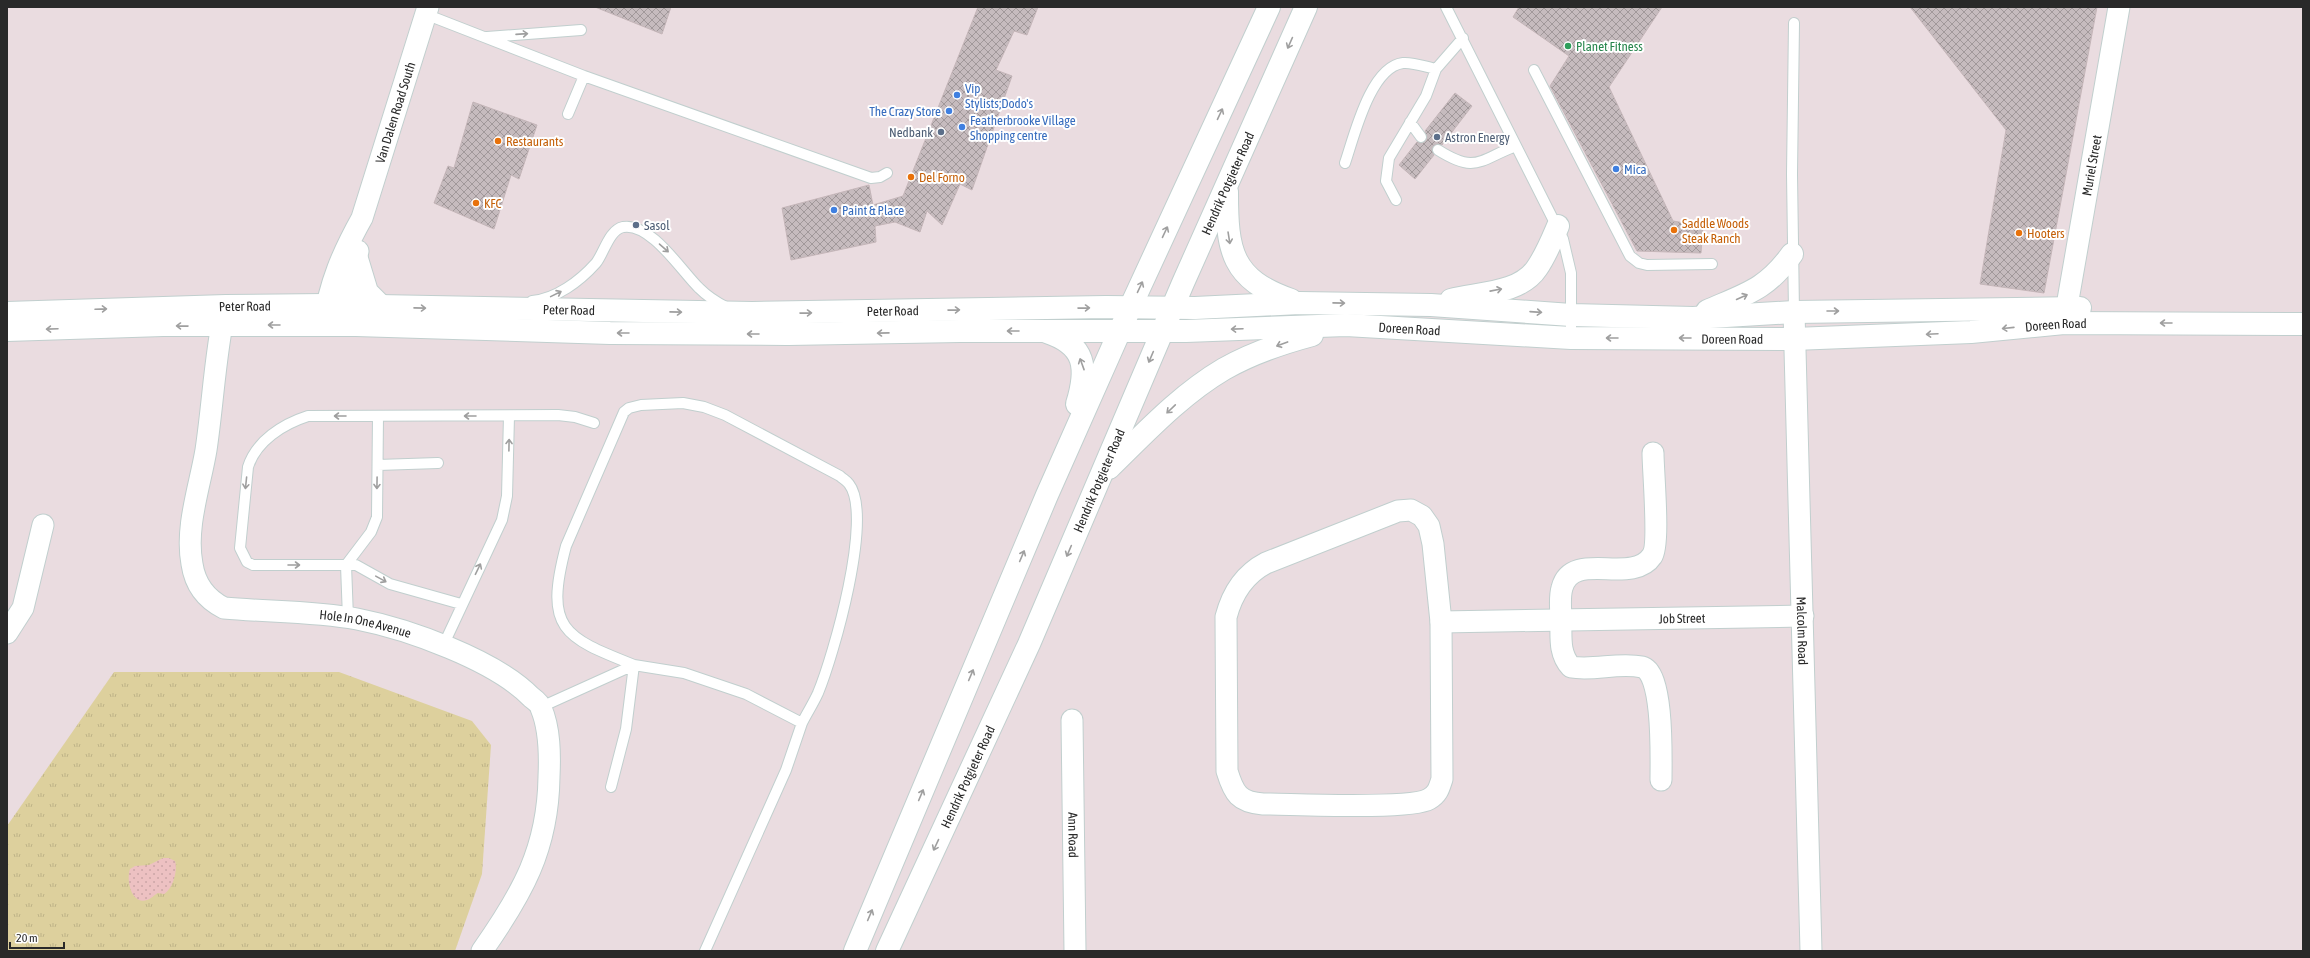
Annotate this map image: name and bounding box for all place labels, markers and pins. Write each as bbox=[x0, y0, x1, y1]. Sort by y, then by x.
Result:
place label: Planet Fitness bbox=[1576, 39, 1643, 54]
marker: Planet Fitness bbox=[1563, 41, 1573, 51]
place label: Vip Stylists;Dodo's bbox=[965, 81, 1034, 111]
marker: Vip Stylists;Dodo's bbox=[952, 90, 962, 100]
place label: The Crazy Store bbox=[869, 104, 941, 119]
marker: The Crazy Store bbox=[944, 106, 954, 116]
place label: Featherbrooke Village Shopping centre bbox=[970, 113, 1076, 143]
marker: Featherbrooke Village Shopping centre bbox=[957, 122, 967, 132]
place label: Nedbank bbox=[889, 125, 933, 140]
marker: Nedbank bbox=[936, 127, 946, 137]
place label: Astron Energy bbox=[1445, 130, 1511, 145]
marker: Astron Energy bbox=[1432, 132, 1442, 142]
place label: Restaurants bbox=[506, 134, 564, 149]
marker: Restaurants bbox=[493, 136, 503, 146]
place label: Mica bbox=[1624, 162, 1647, 177]
marker: Mica bbox=[1611, 164, 1621, 174]
place label: Del Forno bbox=[919, 170, 965, 185]
marker: Del Forno bbox=[906, 172, 916, 182]
place label: KFC bbox=[484, 196, 502, 211]
marker: KFC bbox=[471, 198, 481, 208]
place label: Paint & Place bbox=[842, 203, 904, 218]
marker: Paint & Place bbox=[829, 205, 839, 215]
place label: Saddle Woods Steak Ranch bbox=[1682, 216, 1749, 246]
place label: Sasol bbox=[644, 218, 670, 233]
marker: Sasol bbox=[631, 220, 641, 230]
marker: Saddle Woods Steak Ranch bbox=[1669, 225, 1679, 235]
place label: Hooters bbox=[2027, 226, 2065, 241]
marker: Hooters bbox=[2014, 228, 2024, 238]

